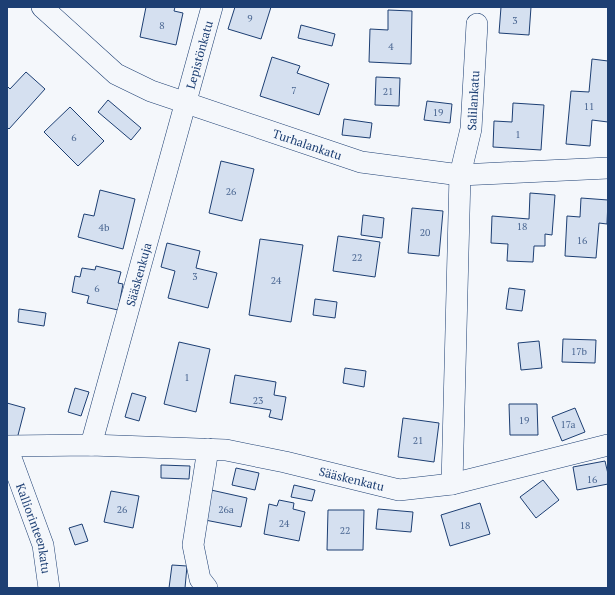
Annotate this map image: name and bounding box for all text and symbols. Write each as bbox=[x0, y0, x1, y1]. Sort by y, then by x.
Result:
house number: 9 bbox=[247, 12, 253, 25]
house number: 3 bbox=[512, 14, 518, 27]
house number: 8 bbox=[159, 19, 165, 32]
street label: Lepistönkatu bbox=[182, 19, 215, 90]
house number: 4 bbox=[388, 40, 394, 53]
street label: Salilankatu bbox=[463, 70, 482, 131]
house number: 7 bbox=[291, 84, 297, 97]
house number: 21 bbox=[383, 85, 393, 98]
house number: 11 bbox=[584, 100, 594, 113]
house number: 19 bbox=[433, 106, 443, 119]
street label: Turhalankatu bbox=[271, 125, 344, 163]
house number: 1 bbox=[515, 128, 521, 141]
house number: 6 bbox=[71, 131, 77, 144]
house number: 26 bbox=[226, 185, 237, 198]
house number: 18 bbox=[517, 220, 527, 233]
house number: 4b bbox=[99, 221, 110, 234]
house number: 20 bbox=[420, 226, 430, 239]
house number: 16 bbox=[577, 234, 588, 247]
street label: Sääskenkuja bbox=[122, 241, 154, 308]
house number: 22 bbox=[352, 251, 362, 264]
house number: 3 bbox=[192, 270, 198, 283]
house number: 24 bbox=[271, 274, 282, 287]
house number: 6 bbox=[94, 282, 100, 295]
house number: 17b bbox=[571, 345, 588, 358]
house number: 1 bbox=[184, 371, 190, 384]
house number: 23 bbox=[253, 394, 263, 407]
house number: 19 bbox=[519, 414, 529, 427]
house number: 17a bbox=[560, 418, 576, 431]
house number: 21 bbox=[413, 434, 423, 447]
street label: Sääskenkatu bbox=[318, 463, 386, 494]
house number: 16 bbox=[587, 473, 598, 486]
street label: Kalliorinteenkatu bbox=[13, 481, 54, 574]
house number: 26 bbox=[117, 503, 128, 516]
house number: 26a bbox=[218, 503, 234, 516]
house number: 24 bbox=[279, 517, 290, 530]
house number: 18 bbox=[460, 519, 470, 532]
house number: 22 bbox=[340, 524, 350, 537]

